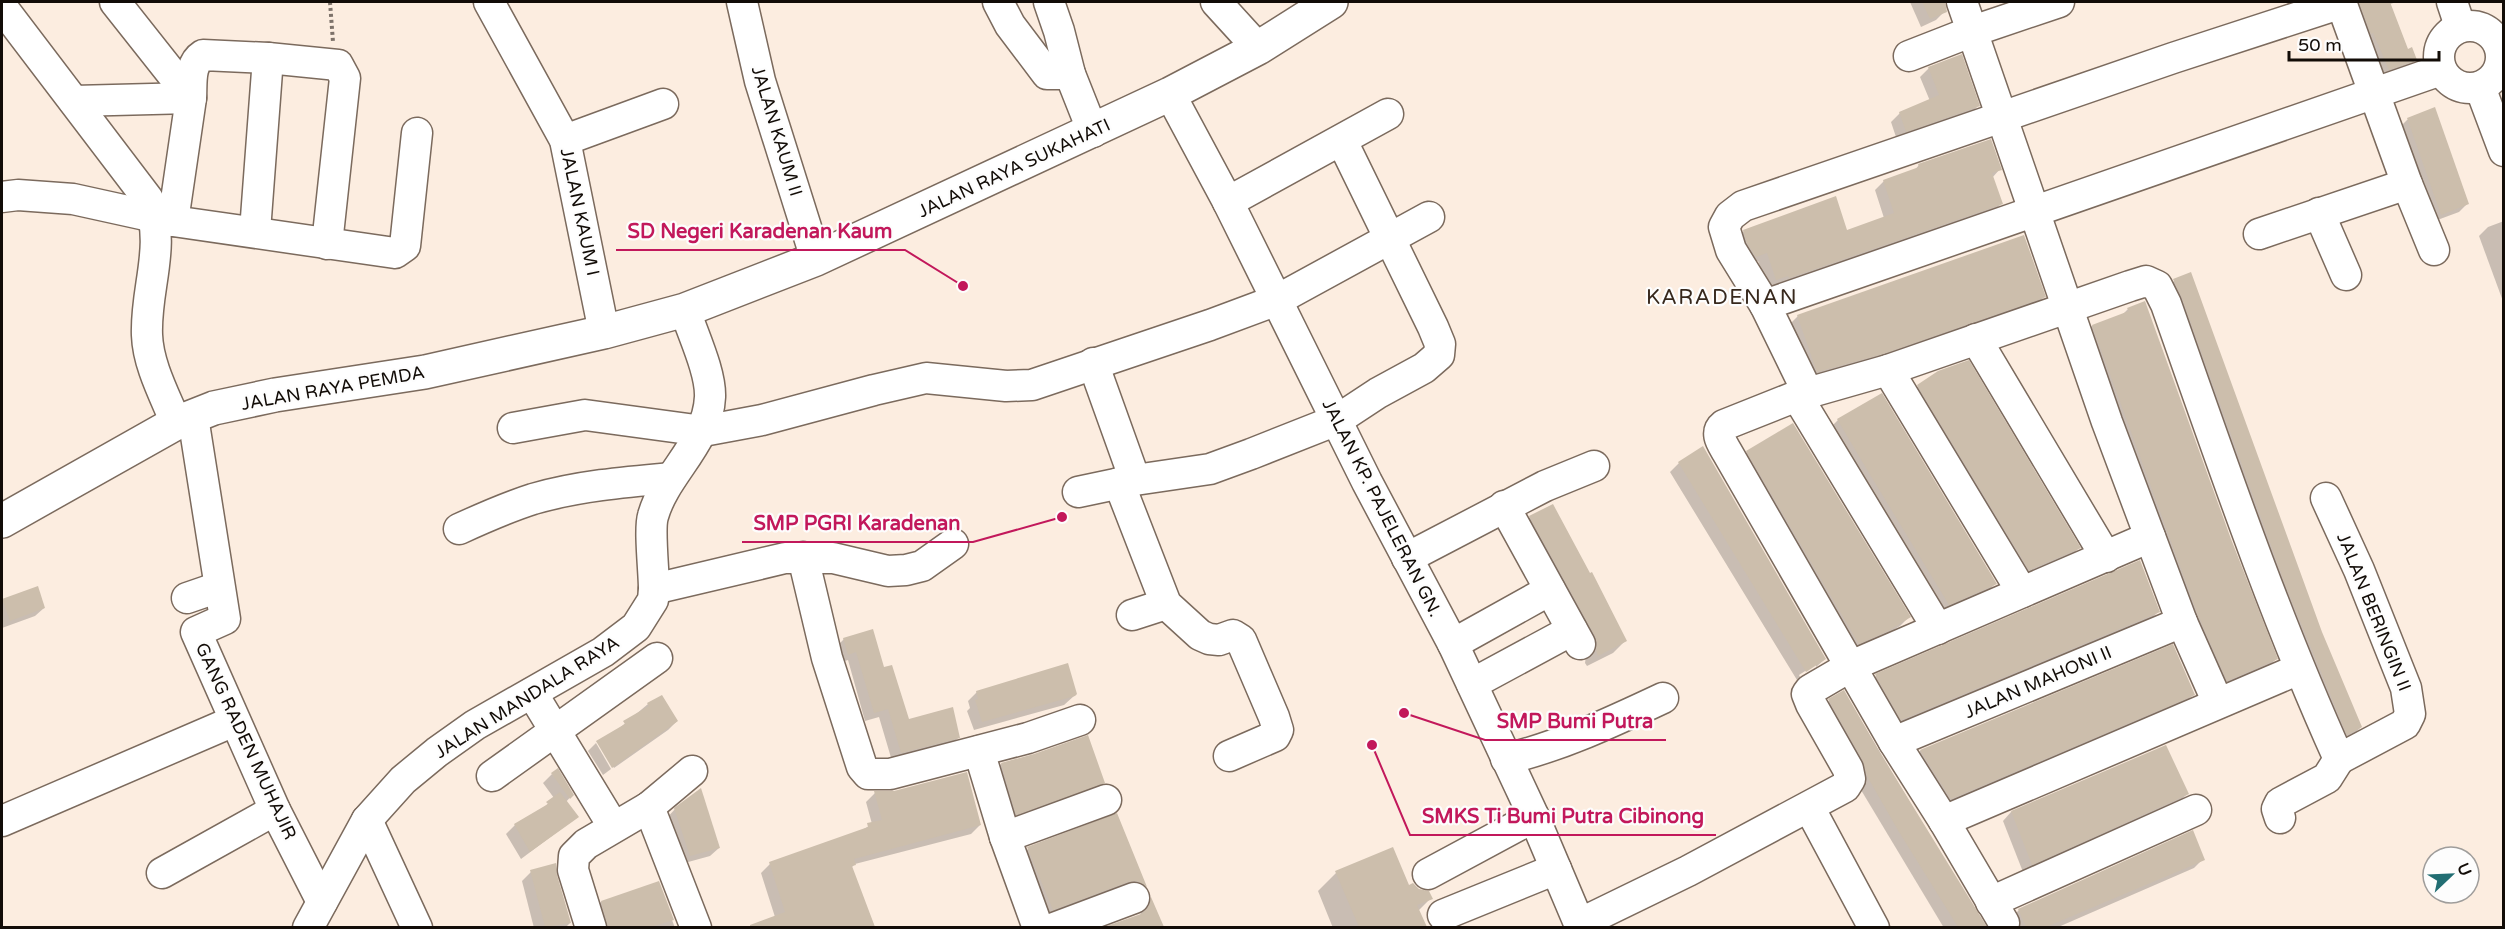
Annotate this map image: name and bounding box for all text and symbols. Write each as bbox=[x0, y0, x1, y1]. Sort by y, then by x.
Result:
scale bar bbox=[2289, 24, 2439, 62]
text: 50 m bbox=[2298, 34, 2342, 56]
street label: JALAN KAUM II bbox=[747, 63, 807, 199]
street label: JALAN RAYA SUKAHATI bbox=[914, 114, 1114, 222]
street label: JALAN KAUM I bbox=[556, 146, 604, 278]
callout: SD Negeri Karadenan Kaum bbox=[616, 212, 905, 250]
text: SD Negeri Karadenan Kaum bbox=[628, 220, 892, 244]
district label: KARADENAN bbox=[1646, 285, 1798, 310]
street label: JALAN RAYA PEMDA bbox=[240, 361, 426, 415]
street label: JALAN KP. PAJELERAN GN. bbox=[1317, 396, 1447, 620]
callout: SMP PGRI Karadenan bbox=[742, 504, 973, 542]
text: SMP PGRI Karadenan bbox=[753, 512, 961, 536]
street label: JALAN BERINGIN II bbox=[2332, 530, 2416, 694]
street label: JALAN MANDALA RAYA bbox=[431, 631, 623, 763]
street label: GANG RADEN MUHAJIR bbox=[191, 639, 301, 843]
street label: JALAN MAHONI II bbox=[1961, 641, 2115, 723]
callout: SMP Bumi Putra bbox=[1485, 702, 1666, 740]
text: SMP Bumi Putra bbox=[1497, 710, 1653, 734]
callout: SMKS Ti Bumi Putra Cibinong bbox=[1410, 797, 1716, 835]
text: SMKS Ti Bumi Putra Cibinong bbox=[1422, 805, 1704, 829]
north arrow bbox=[2421, 845, 2481, 905]
text: U bbox=[2452, 860, 2475, 879]

